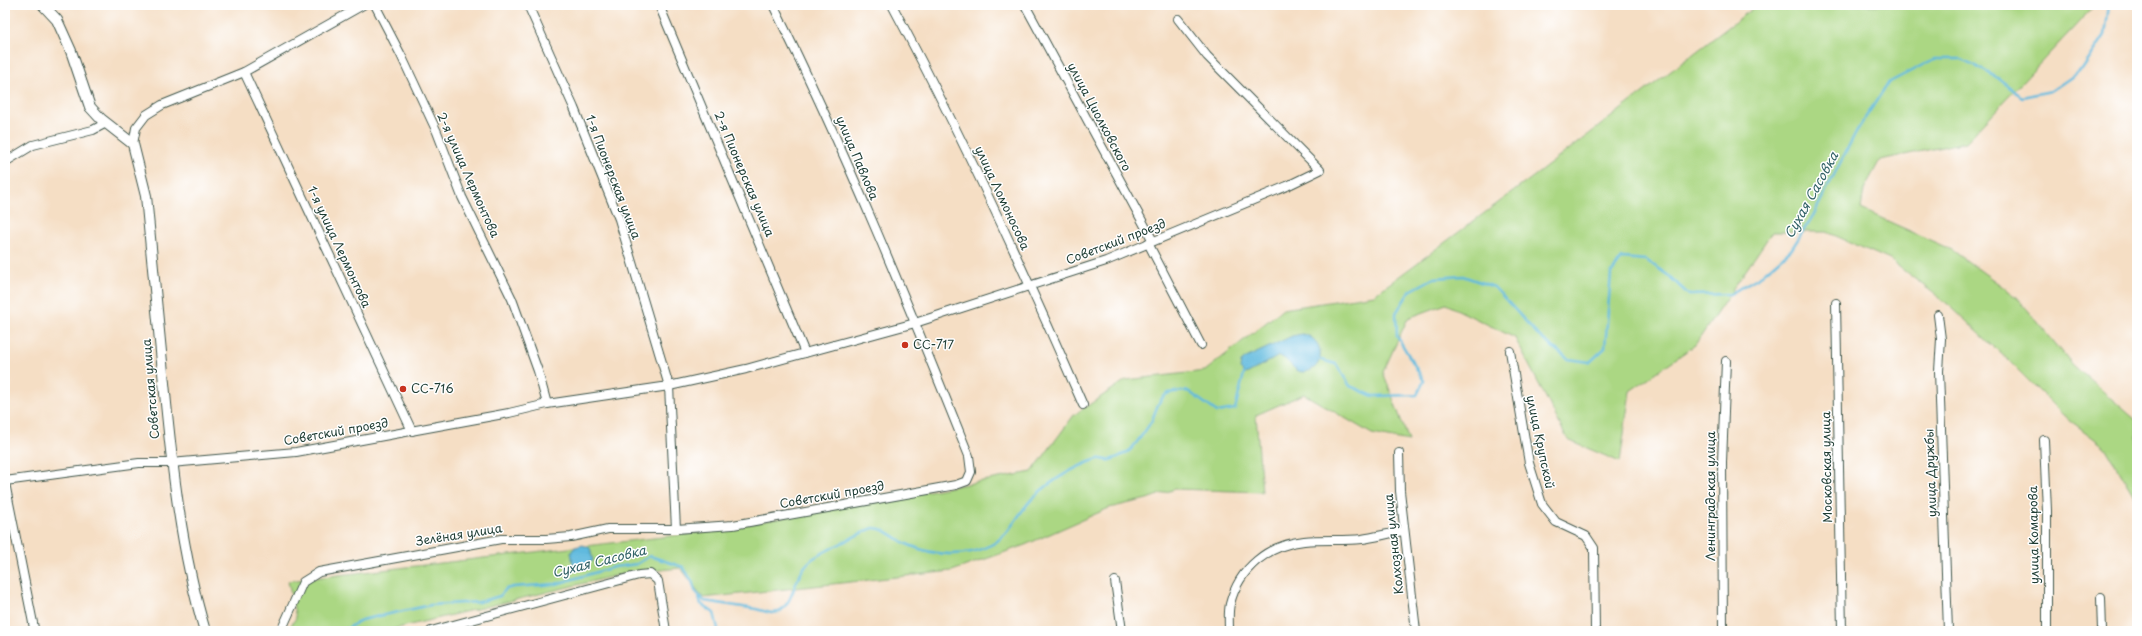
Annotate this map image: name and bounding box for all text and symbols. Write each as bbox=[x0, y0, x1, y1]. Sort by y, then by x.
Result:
street label: улица Циолковского bbox=[1064, 59, 1136, 174]
street label: 2-я Пионерская улица bbox=[710, 108, 780, 240]
street label: 2-я улица Лермонтова bbox=[433, 109, 505, 241]
street label: 1-я Пионерская улица bbox=[582, 112, 646, 242]
street label: улица Павлова bbox=[832, 113, 884, 203]
street label: улица Ломоносова bbox=[971, 143, 1035, 253]
water label: Сухая Сасовка bbox=[1779, 147, 1843, 242]
street label: 1-я улица Лермонтова bbox=[304, 183, 376, 311]
street label: Советский проезд bbox=[1063, 214, 1168, 268]
place label: СС-717 bbox=[913, 335, 954, 353]
street label: Советская улица bbox=[137, 338, 163, 440]
marker: СС-717 bbox=[900, 340, 910, 350]
place label: СС-716 bbox=[411, 379, 454, 397]
marker: СС-716 bbox=[398, 384, 408, 394]
street label: улица Крупской bbox=[1522, 393, 1560, 490]
street label: Московская улица bbox=[1816, 411, 1836, 523]
street label: Советский проезд bbox=[282, 413, 390, 449]
street label: улица Дружбы bbox=[1919, 428, 1941, 517]
street label: Ленинградская улица bbox=[1701, 431, 1719, 561]
street label: Советский проезд bbox=[778, 476, 886, 512]
street label: улица Комарова bbox=[2023, 485, 2043, 584]
street label: Колхозная улица bbox=[1379, 493, 1407, 595]
street label: Зелёная улица bbox=[414, 518, 504, 550]
water label: Сухая Сасовка bbox=[550, 539, 649, 581]

